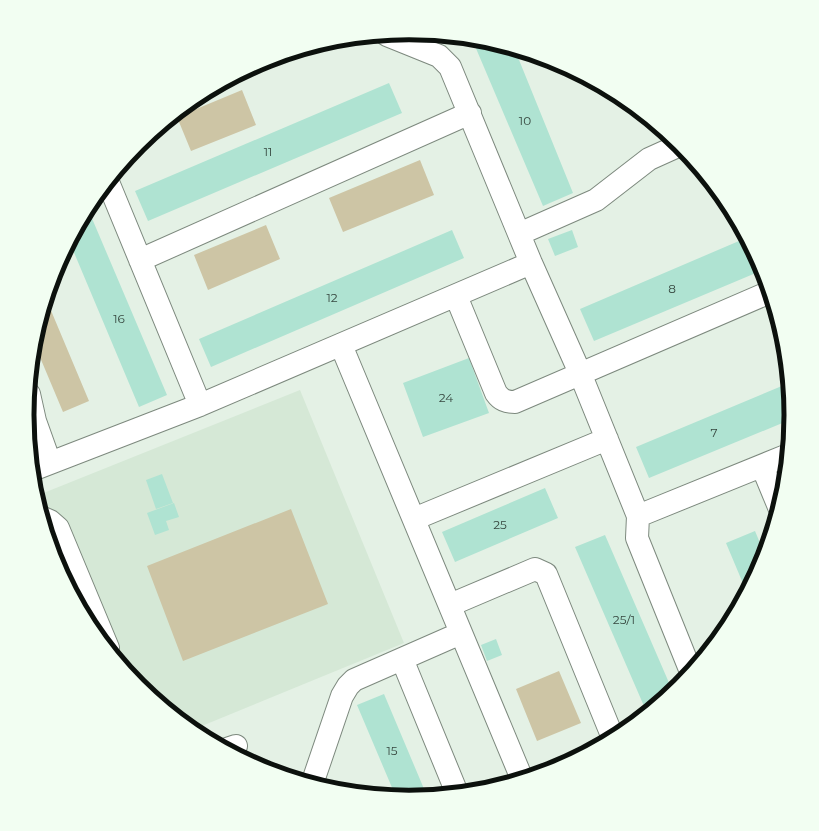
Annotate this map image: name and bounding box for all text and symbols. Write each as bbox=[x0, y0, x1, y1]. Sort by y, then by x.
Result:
house number: 10 bbox=[519, 113, 531, 128]
house number: 11 bbox=[264, 144, 272, 159]
house number: 8 bbox=[668, 281, 676, 296]
house number: 12 bbox=[326, 290, 338, 305]
house number: 16 bbox=[113, 311, 125, 326]
house number: 24 bbox=[439, 390, 453, 405]
house number: 7 bbox=[710, 425, 718, 440]
house number: 25 bbox=[493, 517, 507, 532]
house number: 25/1 bbox=[613, 612, 635, 627]
house number: 15 bbox=[386, 743, 398, 758]

